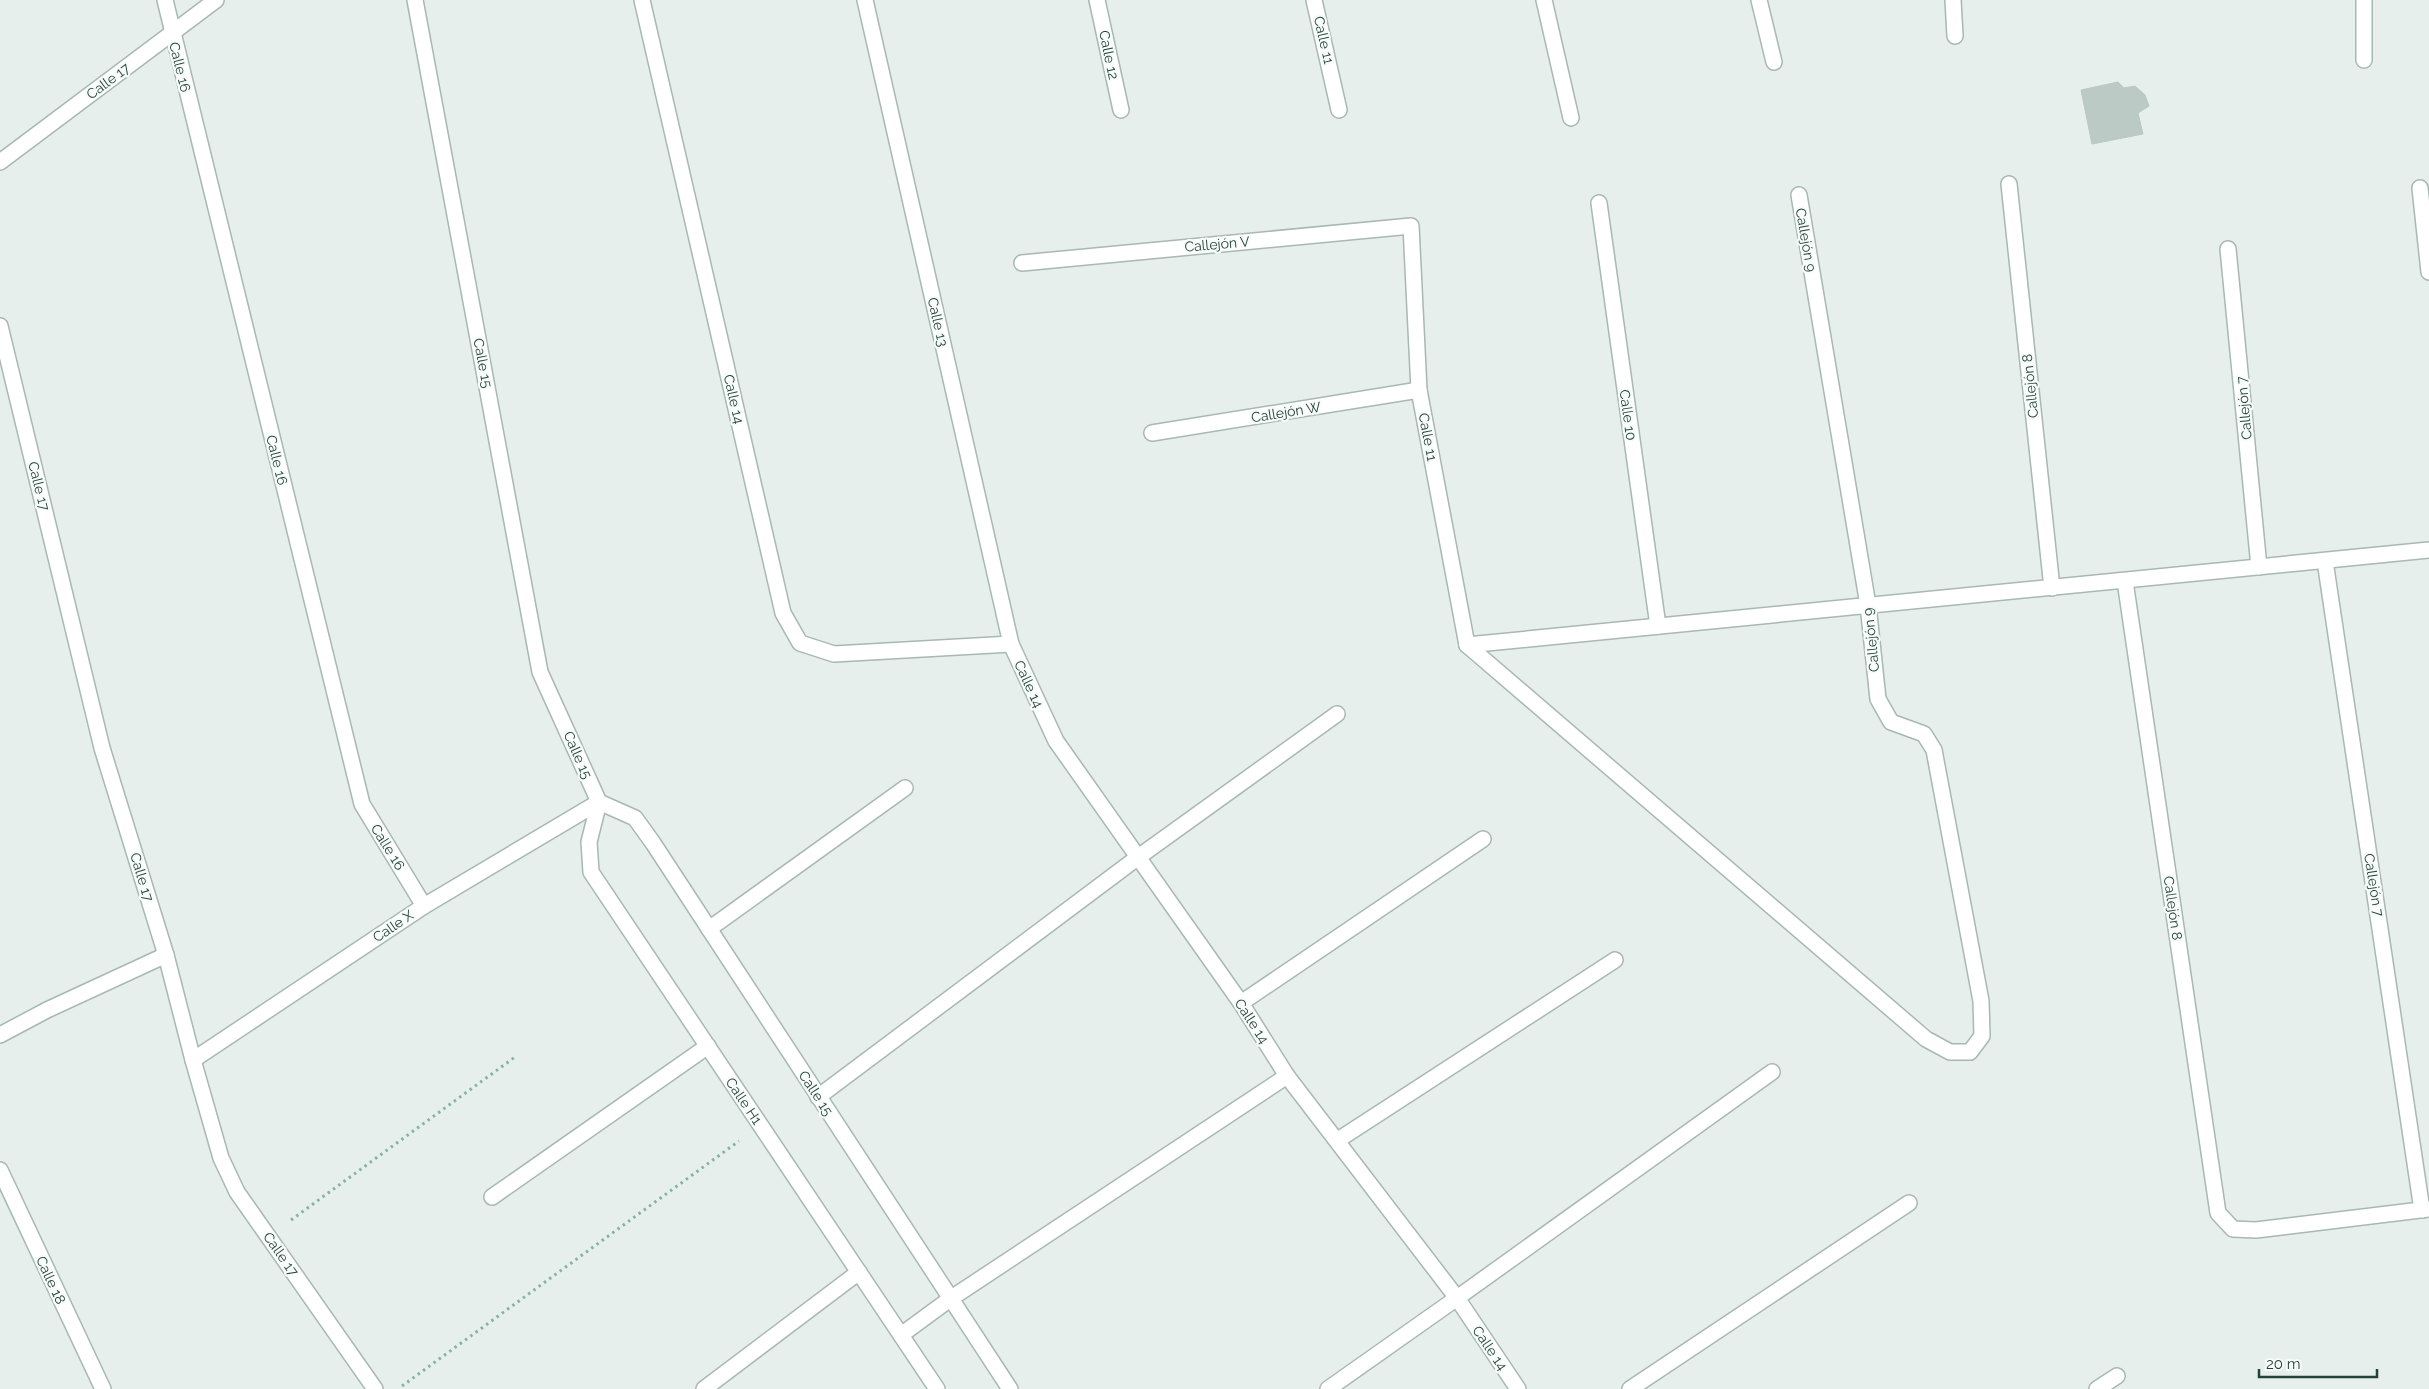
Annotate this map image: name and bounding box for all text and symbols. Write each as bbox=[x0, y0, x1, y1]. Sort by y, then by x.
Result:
street label: Calle 11 bbox=[1311, 15, 1337, 65]
street label: Calle 12 bbox=[1096, 29, 1122, 81]
street label: Calle 16 bbox=[166, 40, 194, 94]
street label: Calle 17 bbox=[83, 59, 133, 102]
street label: Callejón 9 bbox=[1793, 207, 1819, 273]
street label: Callejón V bbox=[1184, 233, 1251, 255]
street label: Calle 13 bbox=[925, 296, 951, 348]
street label: Calle 15 bbox=[470, 337, 496, 390]
street label: Callejón 8 bbox=[2019, 353, 2041, 419]
street label: Calle 14 bbox=[721, 373, 748, 426]
street label: Callejón 7 bbox=[2233, 375, 2255, 440]
street label: Calle 10 bbox=[1617, 389, 1639, 441]
street label: Callejón W bbox=[1250, 399, 1322, 425]
street label: Calle 11 bbox=[1416, 412, 1440, 462]
street label: Calle 16 bbox=[263, 433, 291, 487]
street label: Calle 17 bbox=[25, 460, 53, 513]
street label: Callejón 9 bbox=[1860, 607, 1882, 673]
street label: Calle 14 bbox=[1011, 658, 1047, 710]
street label: Calle 15 bbox=[560, 729, 596, 782]
street label: Calle 16 bbox=[368, 821, 408, 873]
street label: Calle 17 bbox=[127, 851, 157, 904]
street label: Callejón 7 bbox=[2361, 852, 2387, 918]
street label: Callejón 8 bbox=[2161, 875, 2185, 941]
street label: Calle X bbox=[370, 907, 416, 945]
street label: Calle 14 bbox=[1232, 996, 1273, 1047]
street label: Calle 15 bbox=[796, 1068, 837, 1119]
street label: Calle H1 bbox=[723, 1075, 765, 1127]
street label: Calle 17 bbox=[260, 1229, 302, 1280]
street label: Calle 18 bbox=[33, 1254, 69, 1306]
street label: Calle 14 bbox=[1469, 1323, 1511, 1374]
scale bar bbox=[2259, 1346, 2376, 1378]
text: 20 m bbox=[2266, 1355, 2301, 1373]

